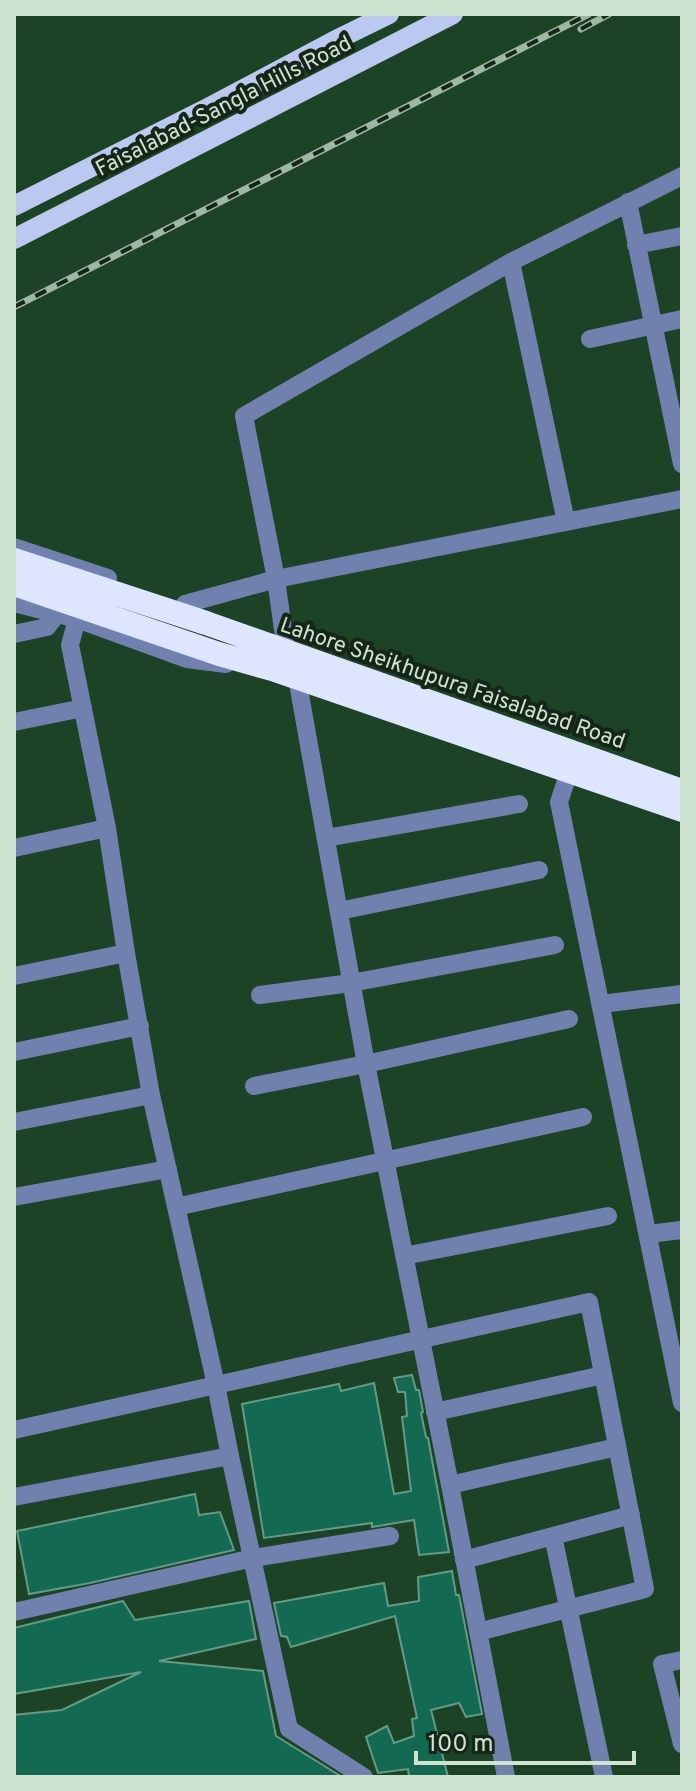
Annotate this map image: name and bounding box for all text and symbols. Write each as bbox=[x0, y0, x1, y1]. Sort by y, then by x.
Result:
street label: Faisalabad-Sangla Hills Road bbox=[92, 31, 357, 184]
street label: Lahore Sheikhupura Faisalabad Road bbox=[276, 612, 628, 756]
scale bar bbox=[416, 1715, 634, 1765]
text: 100 m bbox=[428, 1730, 494, 1760]

